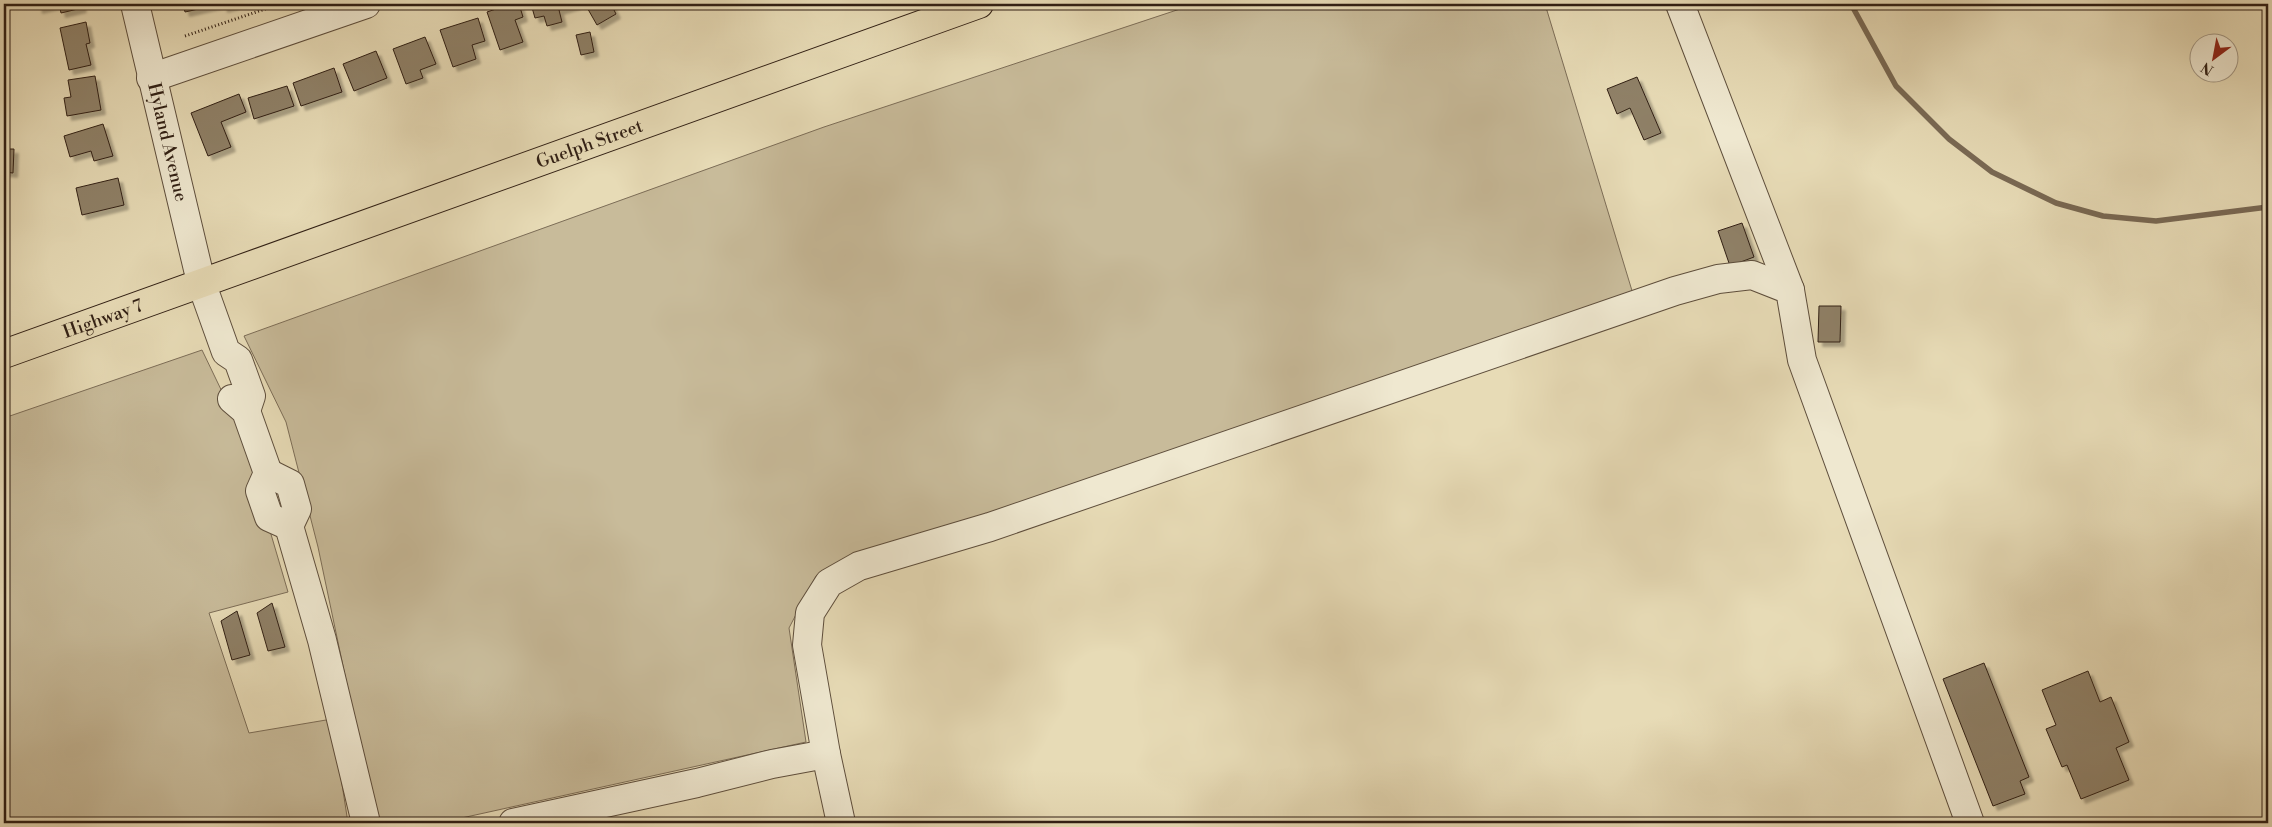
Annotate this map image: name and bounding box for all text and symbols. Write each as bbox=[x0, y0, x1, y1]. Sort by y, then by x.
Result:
north arrow bbox=[2190, 32, 2240, 82]
text: N bbox=[2198, 58, 2217, 79]
street label: Hyland Avenue bbox=[143, 80, 193, 204]
street label: Guelph Street bbox=[533, 114, 646, 174]
street label: Highway 7 bbox=[60, 294, 146, 343]

